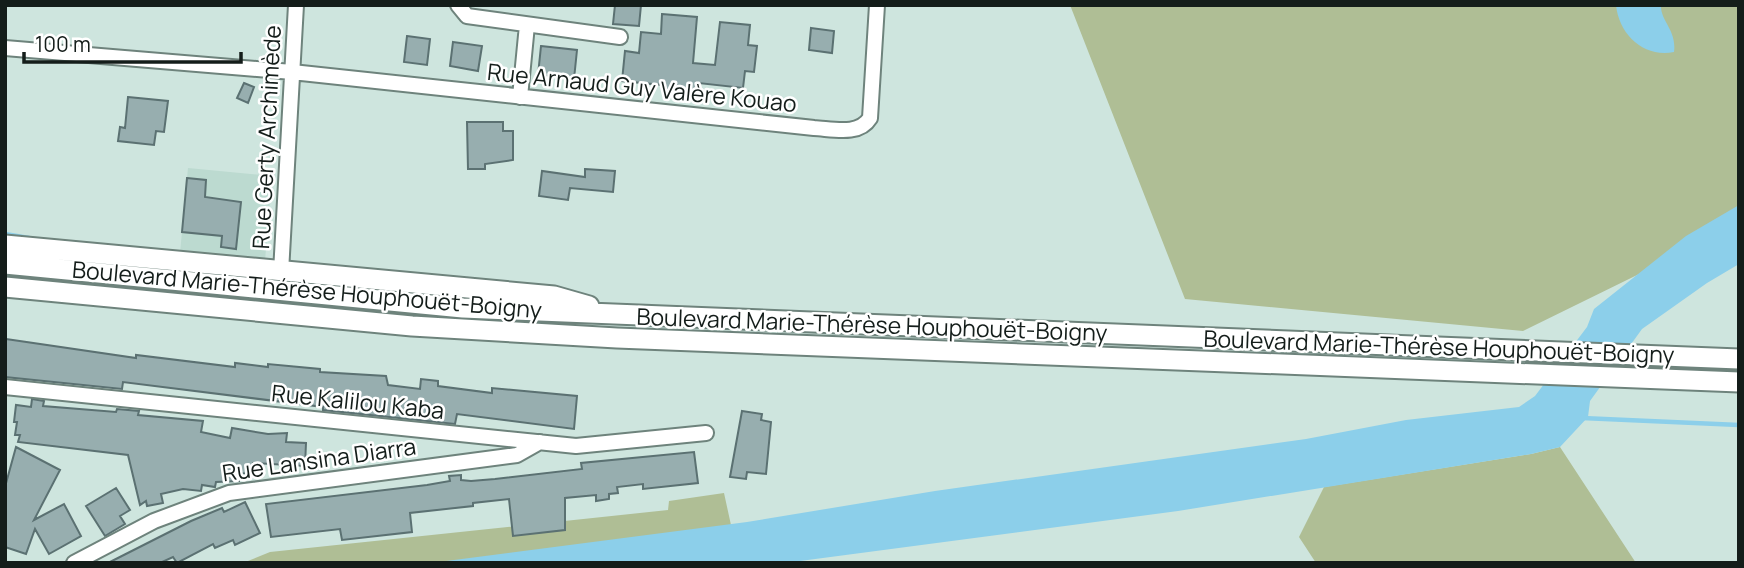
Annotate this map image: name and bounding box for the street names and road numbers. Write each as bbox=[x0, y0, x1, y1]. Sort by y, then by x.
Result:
street label: Rue Gerty Archimède bbox=[244, 24, 288, 250]
street label: Rue Arnaud Guy Valère Kouao bbox=[486, 55, 798, 119]
street label: Boulevard Marie-Thérèse Houphouët-Boigny bbox=[71, 253, 543, 325]
street label: Boulevard Marie-Thérèse Houphouët-Boigny bbox=[636, 300, 1108, 348]
street label: Boulevard Marie-Thérèse Houphouët-Boigny bbox=[1203, 322, 1675, 370]
street label: Rue Kalilou Kaba bbox=[270, 376, 446, 426]
street label: Rue Lansina Diarra bbox=[220, 430, 418, 488]

